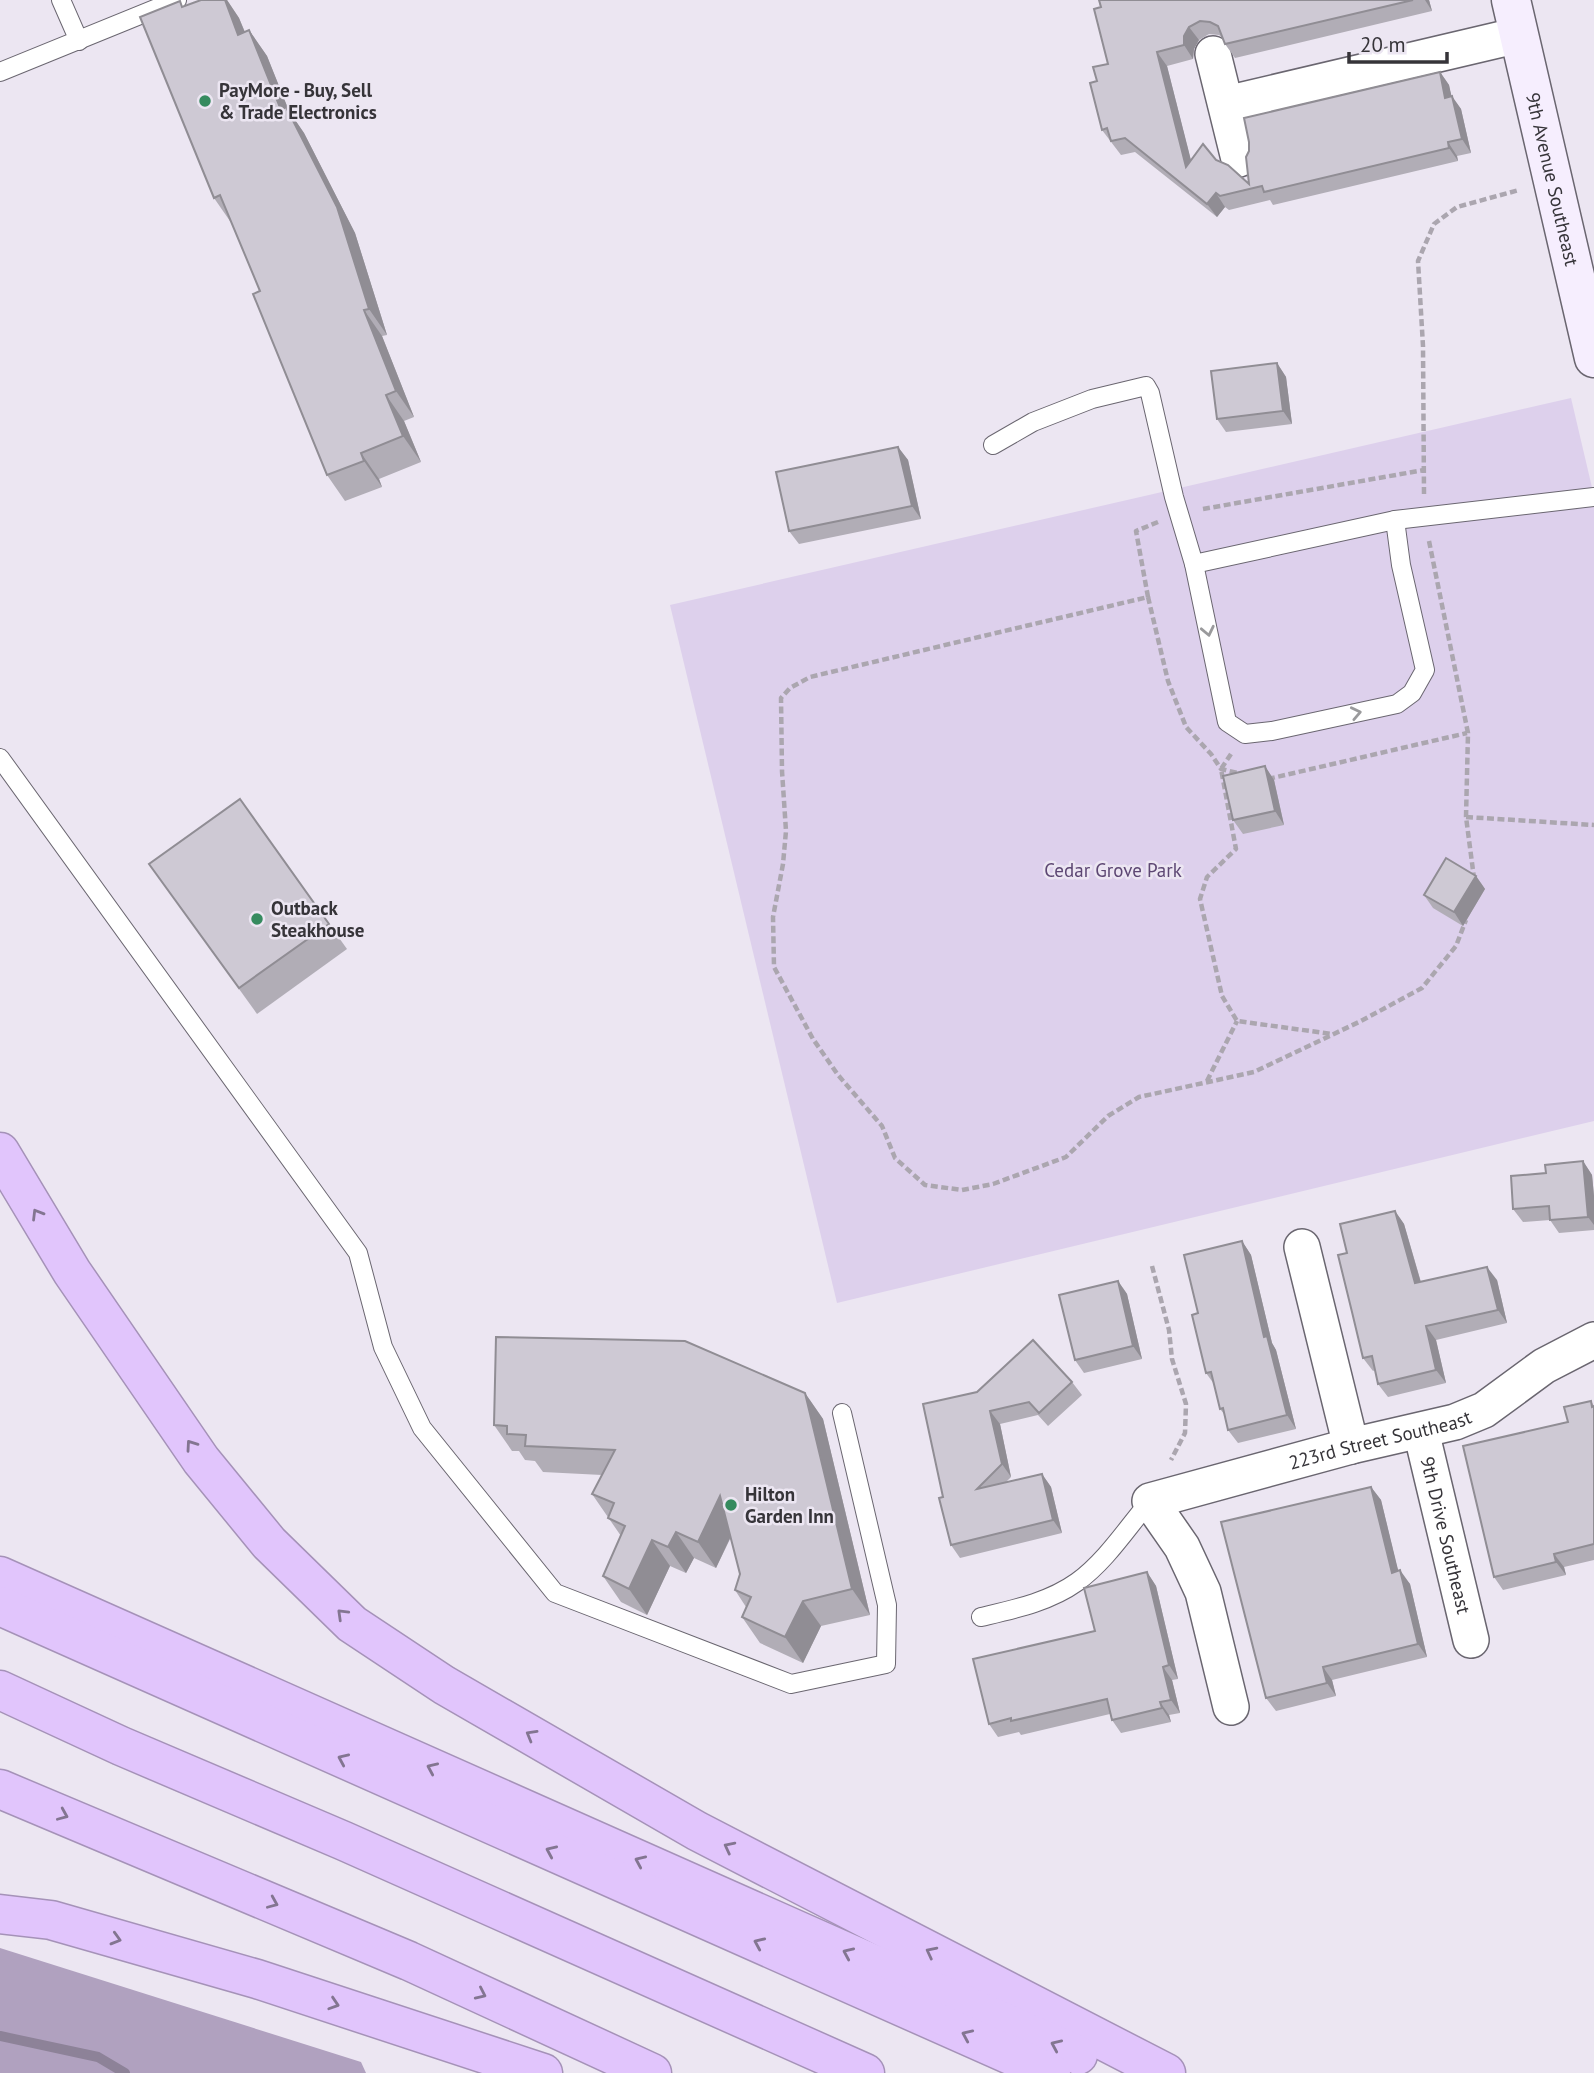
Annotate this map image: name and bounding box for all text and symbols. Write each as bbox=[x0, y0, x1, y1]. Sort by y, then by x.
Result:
scale bar bbox=[1349, 21, 1447, 65]
text: 20 m bbox=[1360, 31, 1406, 58]
place label: PayMore - Buy, Sell & Trade Electronics bbox=[219, 78, 377, 124]
street label: 9th Avenue Southeast bbox=[1521, 90, 1584, 269]
marker: PayMore - Buy, Sell & Trade Electronics bbox=[197, 93, 213, 109]
one-way arrow bbox=[1199, 625, 1214, 637]
one-way arrow bbox=[1350, 707, 1362, 722]
park label: Cedar Grove Park bbox=[1044, 858, 1182, 882]
place label: Outback Steakhouse bbox=[271, 896, 364, 942]
marker: Outback Steakhouse bbox=[249, 911, 265, 927]
one-way arrow bbox=[32, 1208, 45, 1221]
street label: 223rd Street Southeast bbox=[1286, 1404, 1475, 1475]
one-way arrow bbox=[187, 1440, 199, 1453]
street label: 9th Drive Southeast bbox=[1416, 1454, 1476, 1617]
place label: Hilton Garden Inn bbox=[745, 1482, 834, 1528]
marker: Hilton Garden Inn bbox=[723, 1497, 739, 1513]
one-way arrow bbox=[337, 1609, 350, 1622]
one-way arrow bbox=[525, 1730, 538, 1743]
one-way arrow bbox=[338, 1753, 350, 1767]
one-way arrow bbox=[427, 1762, 439, 1776]
one-way arrow bbox=[56, 1807, 68, 1821]
one-way arrow bbox=[724, 1842, 736, 1856]
one-way arrow bbox=[546, 1845, 558, 1859]
one-way arrow bbox=[635, 1855, 647, 1869]
one-way arrow bbox=[265, 1895, 278, 1909]
one-way arrow bbox=[110, 1930, 122, 1945]
one-way arrow bbox=[753, 1937, 766, 1951]
one-way arrow bbox=[926, 1946, 938, 1960]
one-way arrow bbox=[843, 1947, 855, 1961]
one-way arrow bbox=[474, 1986, 486, 2000]
one-way arrow bbox=[328, 1996, 340, 2010]
one-way arrow bbox=[961, 2029, 974, 2043]
one-way arrow bbox=[1051, 2039, 1063, 2053]

